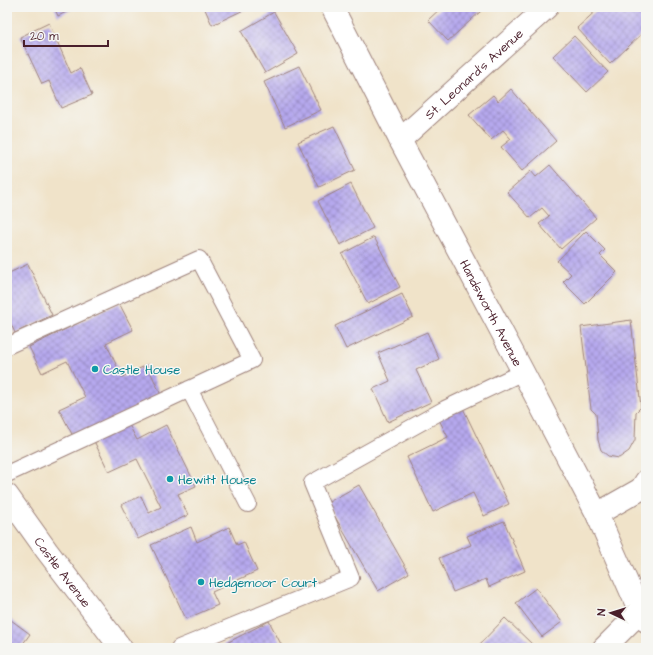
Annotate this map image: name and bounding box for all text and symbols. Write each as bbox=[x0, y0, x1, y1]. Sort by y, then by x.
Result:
scale bar bbox=[24, 22, 108, 48]
street label: St. Leonard's Avenue bbox=[421, 25, 527, 124]
text: 20 m bbox=[30, 28, 59, 45]
street label: Handsworth Avenue bbox=[455, 257, 526, 370]
place label: Castle House bbox=[103, 361, 180, 379]
marker: Castle House bbox=[90, 364, 100, 374]
place label: Hewitt House bbox=[178, 471, 256, 489]
marker: Hewitt House bbox=[165, 474, 175, 484]
street label: Castle Avenue bbox=[30, 533, 95, 611]
place label: Hedgemoor Court bbox=[209, 574, 318, 593]
marker: Hedgemoor Court bbox=[196, 577, 206, 587]
north arrow bbox=[591, 593, 631, 633]
text: N bbox=[594, 608, 609, 616]

